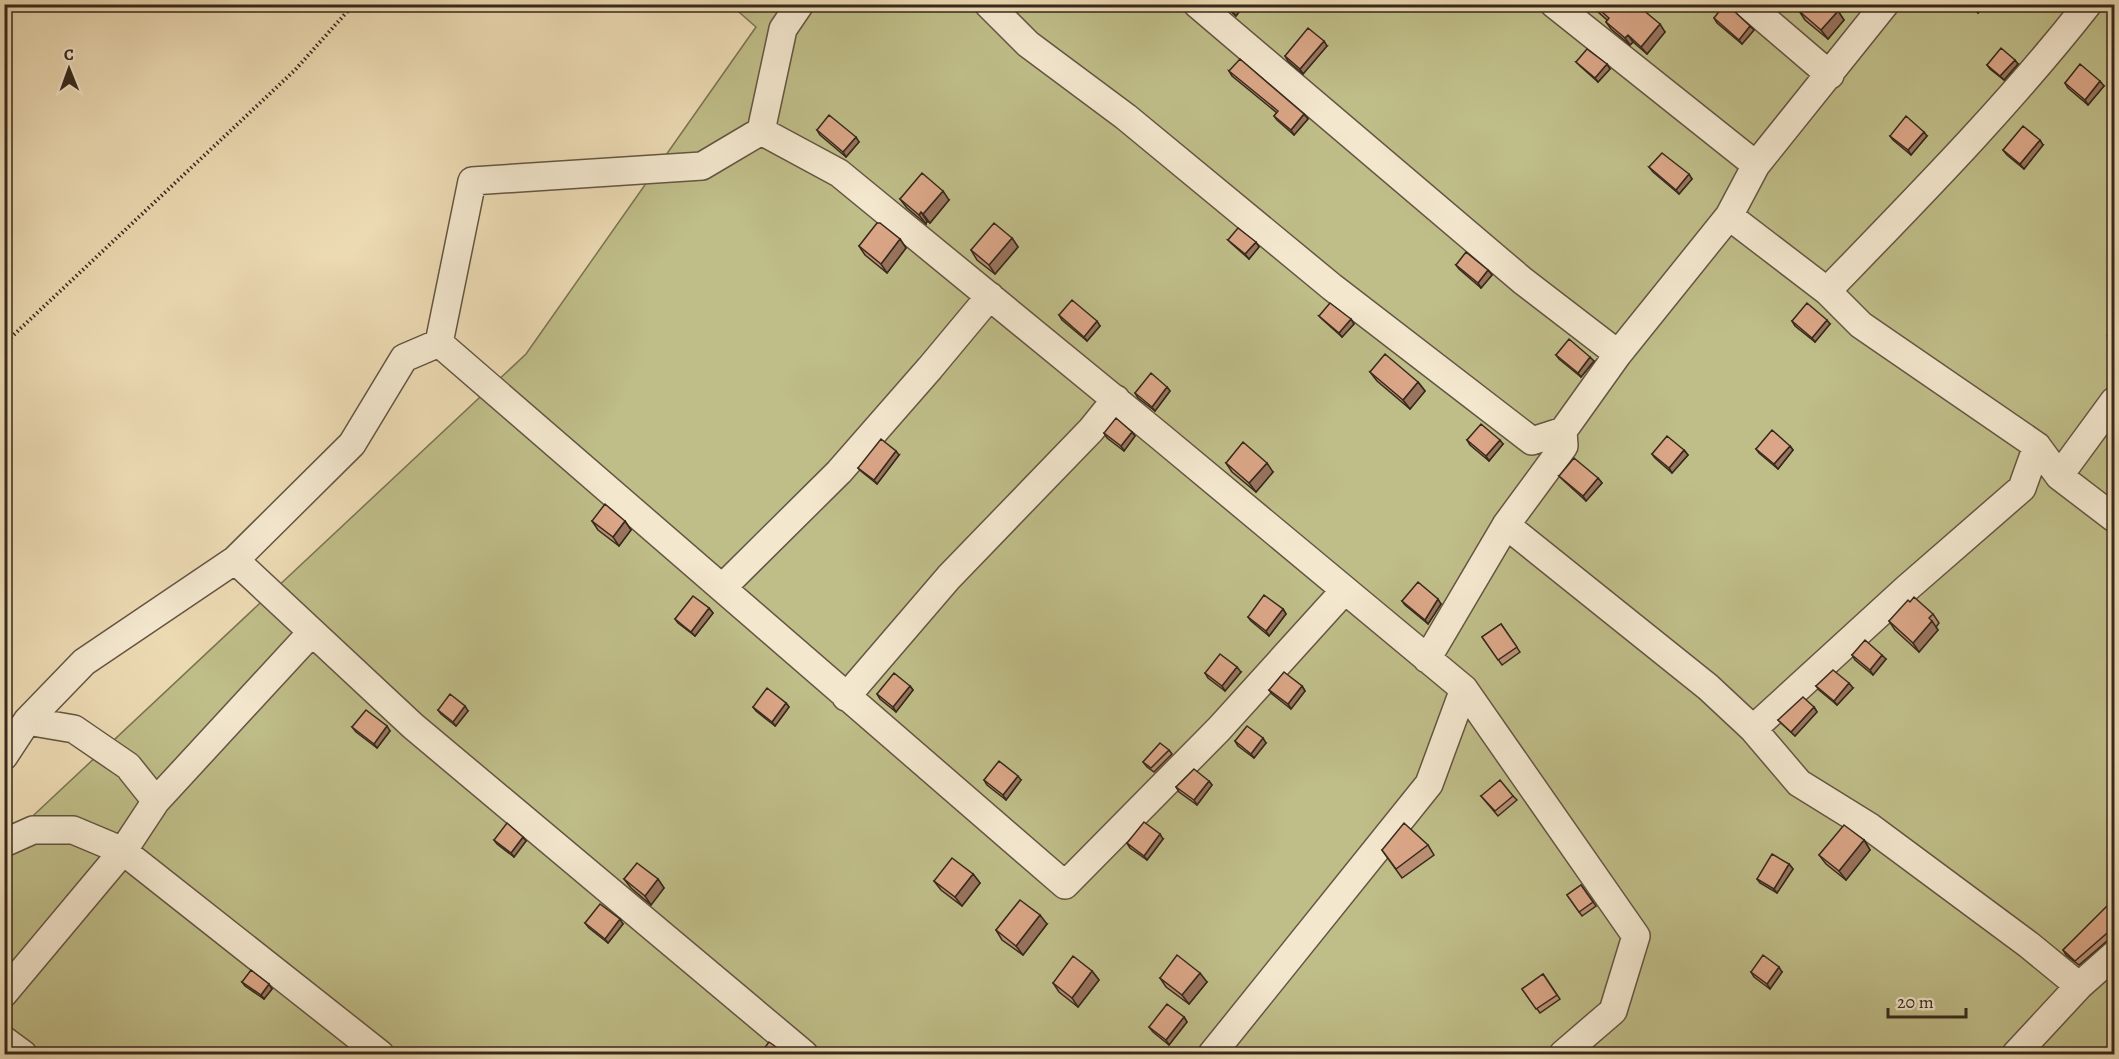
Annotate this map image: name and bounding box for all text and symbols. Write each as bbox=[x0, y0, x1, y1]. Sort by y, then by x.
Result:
north arrow bbox=[39, 39, 99, 99]
text: С bbox=[64, 44, 74, 66]
scale bar bbox=[1888, 981, 1966, 1019]
text: 20 m bbox=[1897, 990, 1934, 1014]

